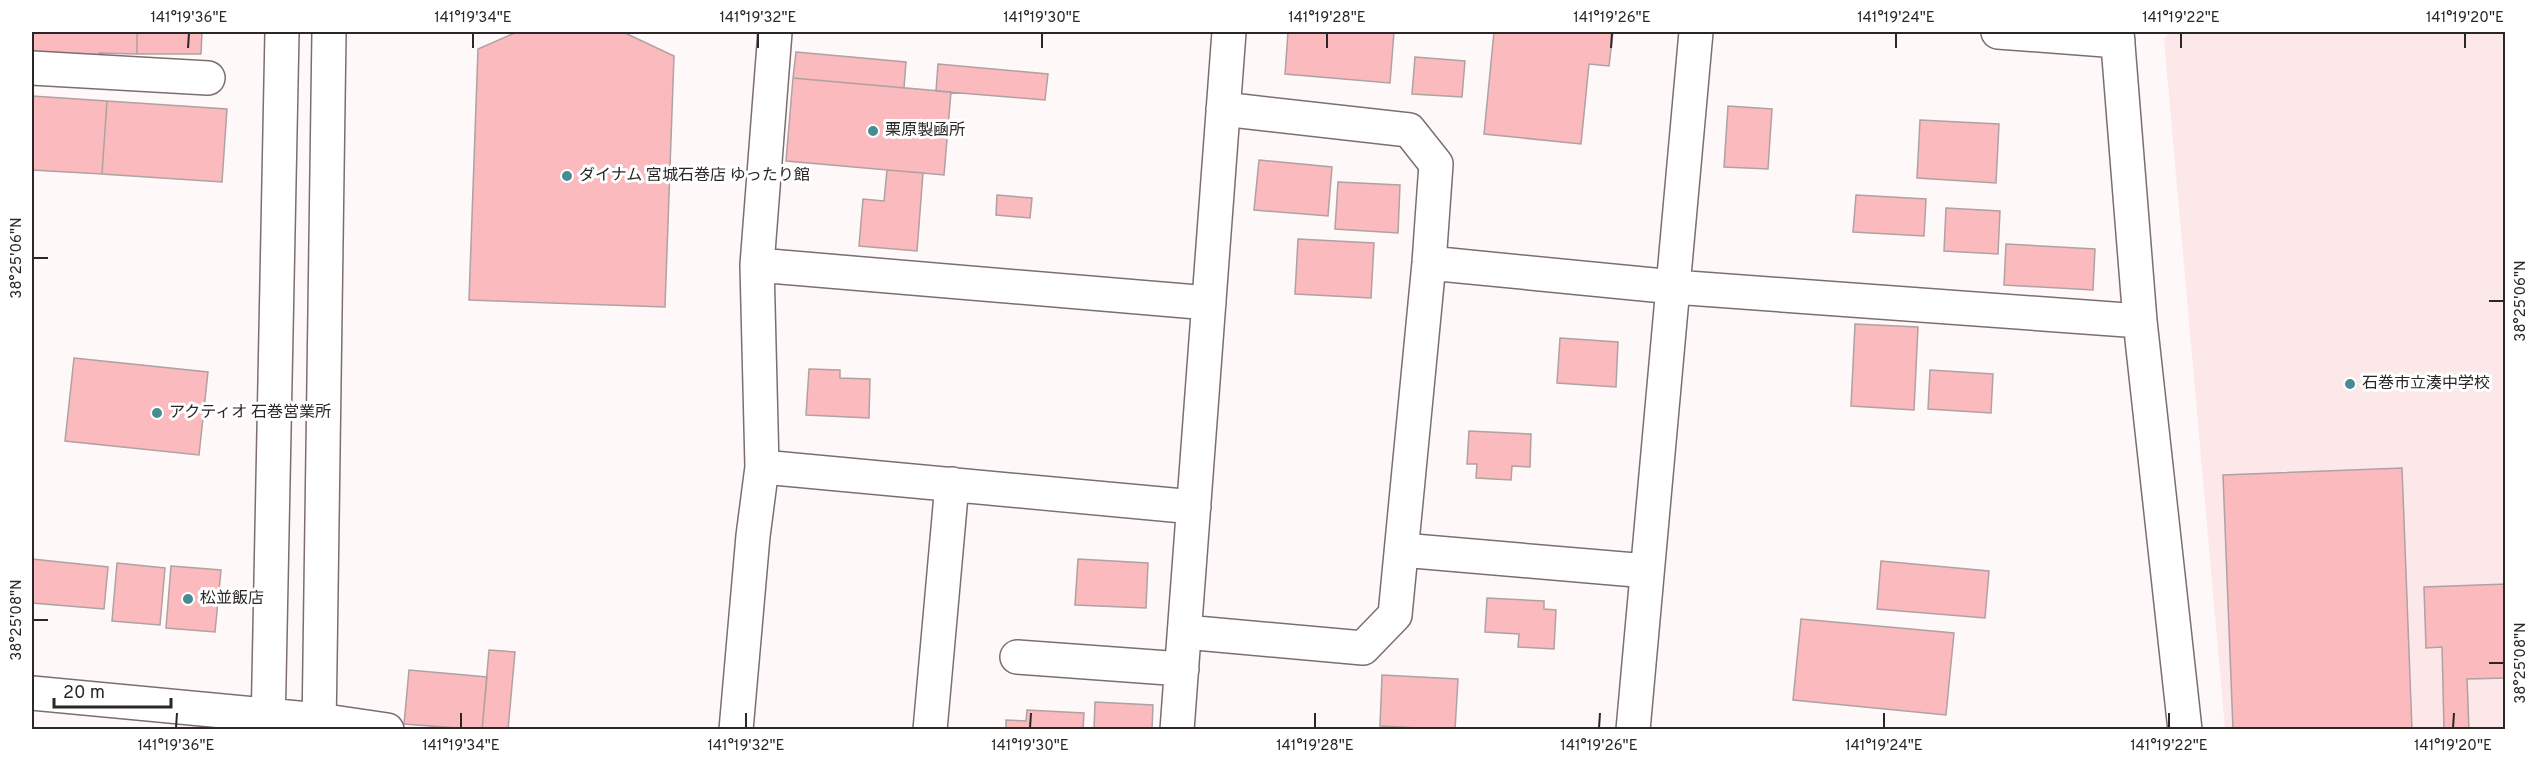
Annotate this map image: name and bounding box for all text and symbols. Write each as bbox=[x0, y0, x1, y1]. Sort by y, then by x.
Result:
text: 141°19'36"E bbox=[150, 9, 228, 28]
text: 141°19'34"E bbox=[434, 9, 512, 28]
text: 141°19'32"E bbox=[719, 9, 797, 28]
text: 141°19'30"E bbox=[1003, 9, 1081, 28]
text: 141°19'28"E bbox=[1288, 9, 1366, 28]
text: 141°19'26"E bbox=[1573, 9, 1651, 28]
text: 141°19'24"E bbox=[1857, 9, 1935, 28]
text: 141°19'22"E bbox=[2142, 9, 2220, 28]
text: 141°19'20"E bbox=[2426, 9, 2504, 28]
place label: 栗原製凾所 bbox=[885, 121, 965, 141]
marker: 栗原製凾所 bbox=[866, 124, 880, 138]
place label: ダイナム 宮城石巻店 ゆったり館 bbox=[579, 166, 810, 186]
marker: ダイナム 宮城石巻店 ゆったり館 bbox=[560, 169, 574, 183]
text: 38°25'06"N bbox=[8, 217, 27, 299]
text: 38°25'06"N bbox=[2512, 260, 2531, 342]
place label: 石巻市立湊中学校 bbox=[2362, 374, 2490, 394]
marker: 石巻市立湊中学校 bbox=[2343, 377, 2357, 391]
place label: アクティオ 石巻営業所 bbox=[169, 403, 331, 423]
marker: アクティオ 石巻営業所 bbox=[150, 406, 164, 420]
text: 38°25'08"N bbox=[8, 579, 27, 661]
place label: 松並飯店 bbox=[200, 589, 264, 609]
marker: 松並飯店 bbox=[181, 592, 195, 606]
text: 38°25'08"N bbox=[2512, 622, 2531, 704]
scale bar bbox=[54, 671, 171, 709]
text: 20 m bbox=[63, 682, 105, 705]
text: 141°19'36"E bbox=[137, 737, 215, 756]
text: 141°19'34"E bbox=[422, 737, 500, 756]
text: 141°19'32"E bbox=[707, 737, 785, 756]
text: 141°19'30"E bbox=[991, 737, 1069, 756]
text: 141°19'28"E bbox=[1276, 737, 1354, 756]
text: 141°19'26"E bbox=[1560, 737, 1638, 756]
text: 141°19'24"E bbox=[1845, 737, 1923, 756]
text: 141°19'22"E bbox=[2130, 737, 2208, 756]
text: 141°19'20"E bbox=[2414, 737, 2492, 756]

